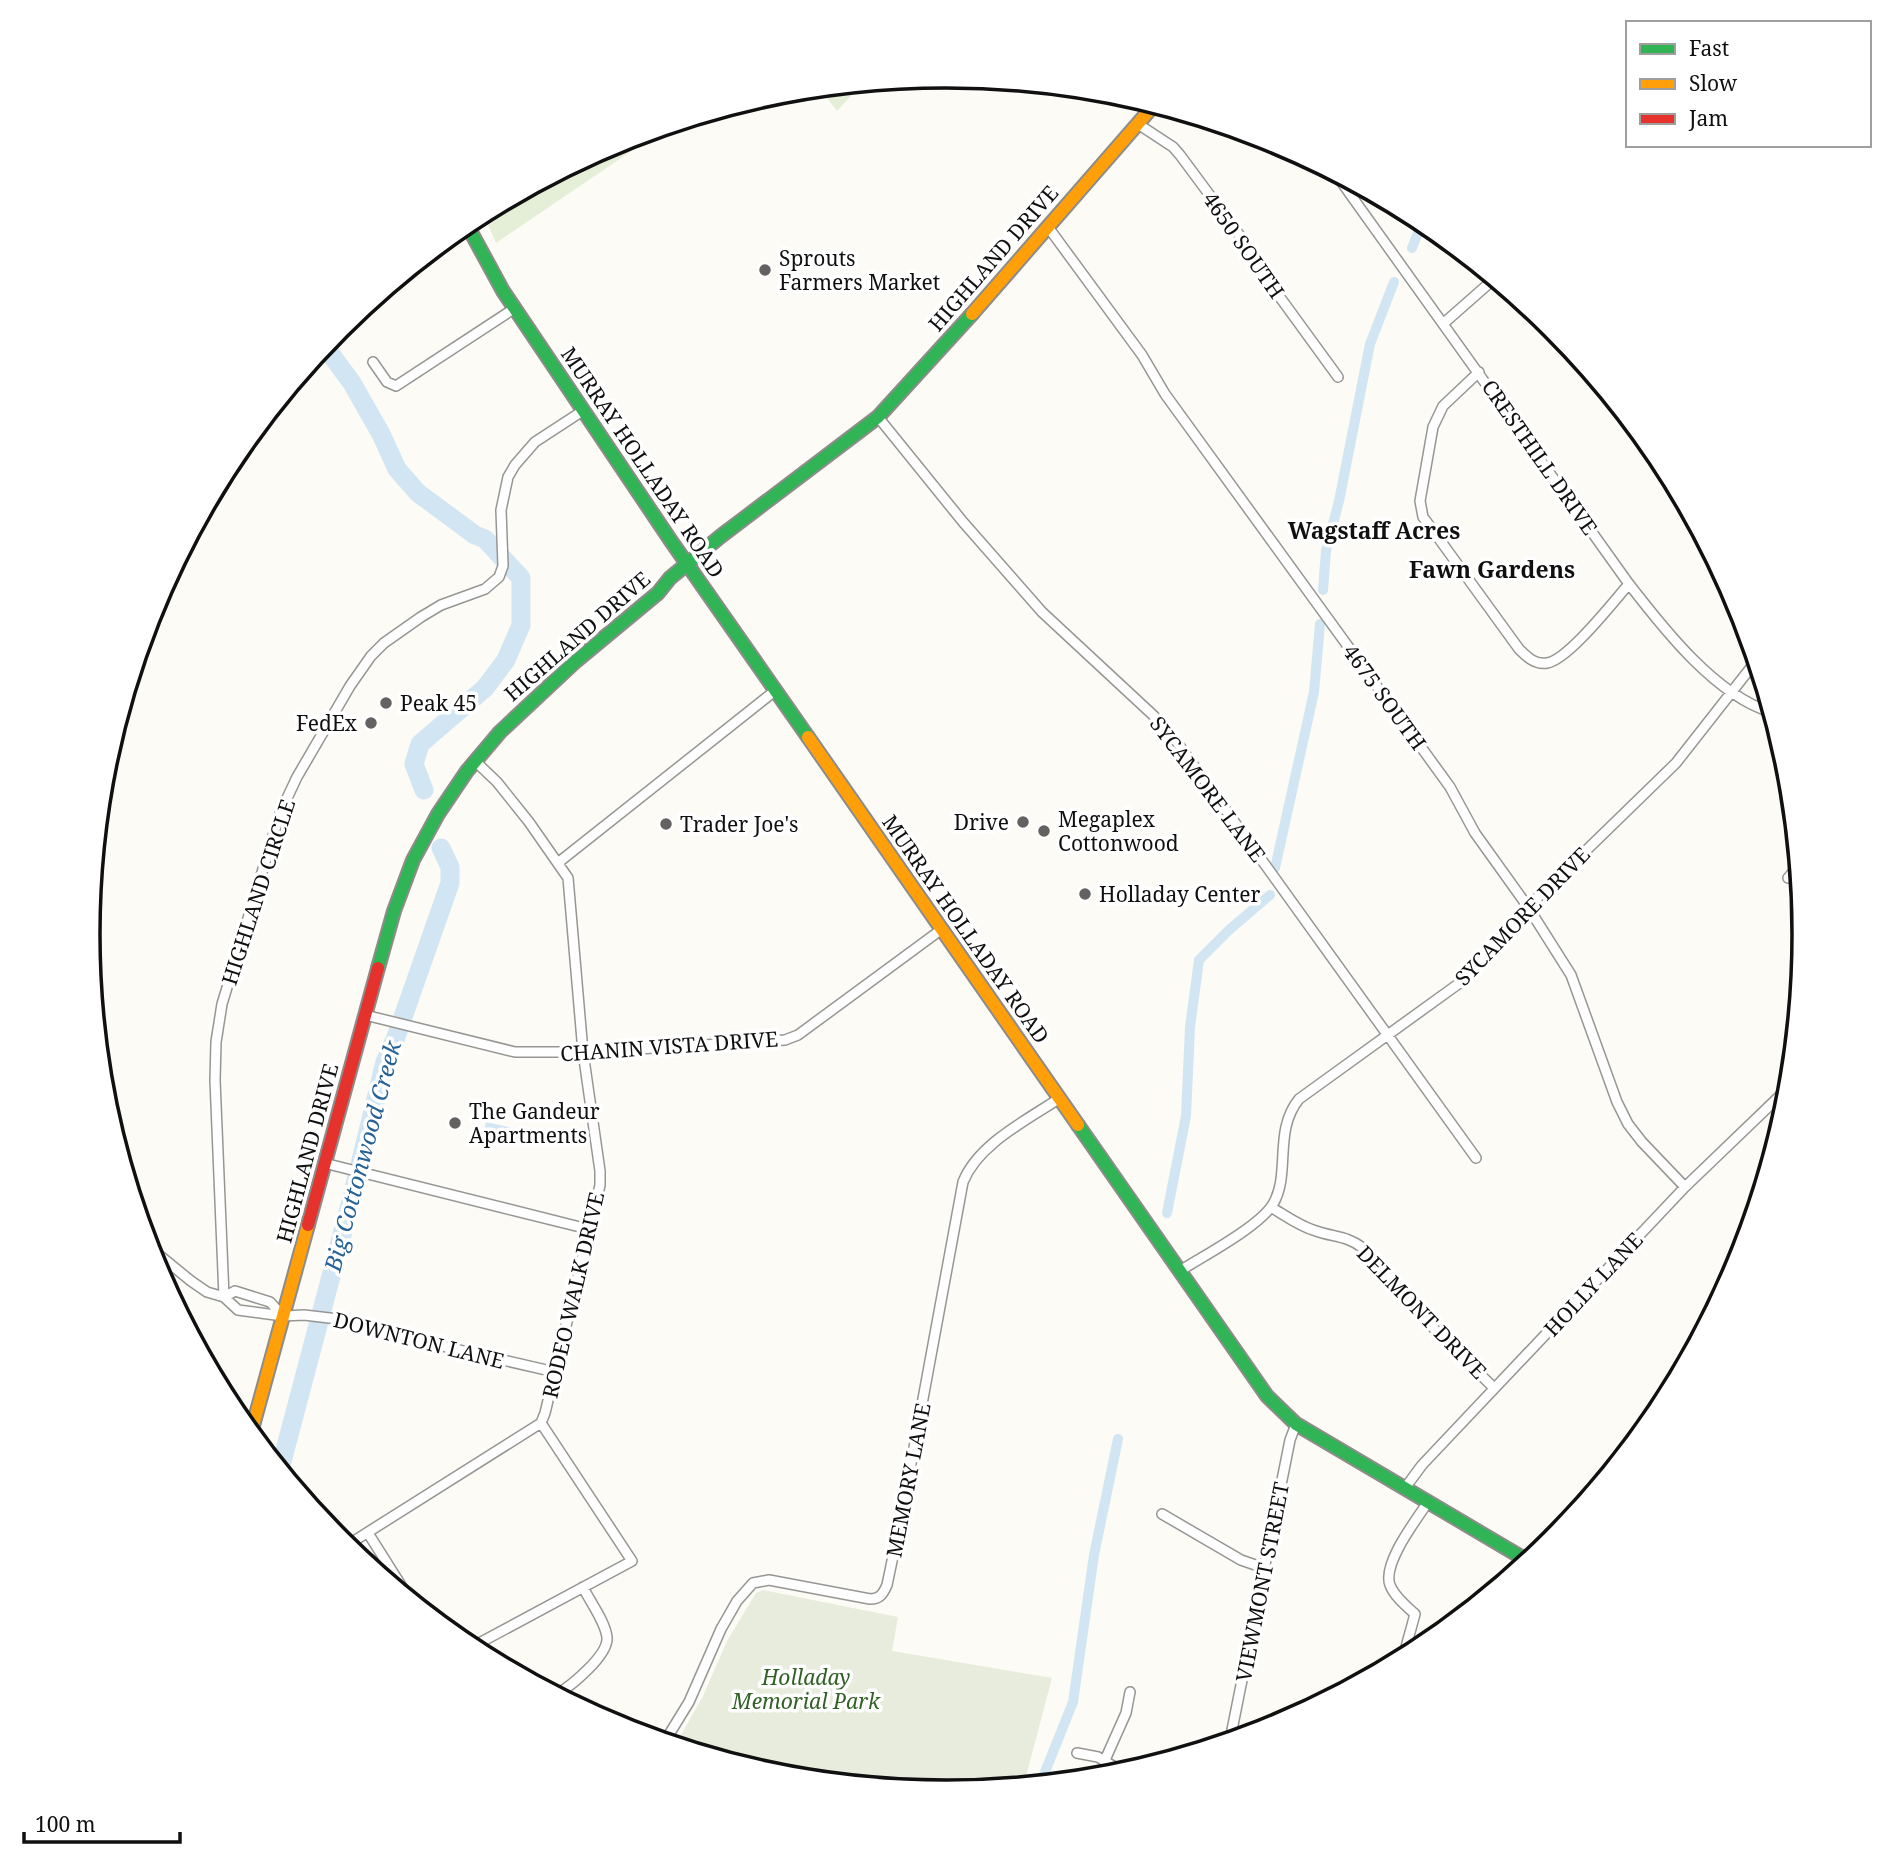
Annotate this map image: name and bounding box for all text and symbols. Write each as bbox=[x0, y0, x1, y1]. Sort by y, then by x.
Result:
legend bbox=[1626, 21, 1871, 147]
text: Fast bbox=[1689, 34, 1729, 62]
text: Slow bbox=[1689, 69, 1738, 97]
text: Jam bbox=[1688, 104, 1728, 132]
street label: HIGHLAND DRIVE bbox=[922, 179, 1064, 337]
street label: 4650 SOUTH bbox=[1197, 186, 1291, 304]
place label: Sprouts Farmers Market bbox=[779, 244, 940, 296]
marker: Sprouts Farmers Market bbox=[757, 262, 773, 278]
street label: MURRAY HOLLADAY ROAD bbox=[555, 341, 731, 583]
street label: CRESTHILL DRIVE bbox=[1476, 374, 1604, 540]
district label: Wagstaff Acres bbox=[1288, 514, 1460, 546]
district label: Fawn Gardens bbox=[1409, 553, 1575, 585]
street label: HIGHLAND DRIVE bbox=[498, 565, 656, 707]
street label: 4675 SOUTH bbox=[1337, 639, 1433, 755]
place label: Peak 45 bbox=[400, 689, 477, 717]
marker: Peak 45 bbox=[378, 695, 394, 711]
place label: FedEx bbox=[296, 709, 358, 737]
street label: SYCAMORE LANE bbox=[1144, 710, 1272, 868]
marker: FedEx bbox=[363, 715, 379, 731]
street label: HIGHLAND CIRCLE bbox=[215, 796, 301, 988]
place label: Megaplex Cottonwood bbox=[1058, 805, 1179, 857]
place label: Drive bbox=[954, 808, 1009, 836]
street label: MURRAY HOLLADAY ROAD bbox=[876, 809, 1056, 1049]
place label: Trader Joe's bbox=[680, 810, 799, 838]
marker: Drive bbox=[1015, 814, 1031, 830]
marker: Trader Joe's bbox=[658, 816, 674, 832]
marker: Megaplex Cottonwood bbox=[1036, 823, 1052, 839]
street label: SYCAMORE DRIVE bbox=[1448, 841, 1596, 991]
place label: Holladay Center bbox=[1099, 880, 1261, 908]
marker: Holladay Center bbox=[1077, 886, 1093, 902]
street label: CHANIN VISTA DRIVE bbox=[559, 1024, 779, 1068]
water label: Big Cottonwood Creek bbox=[316, 1036, 408, 1276]
street label: HIGHLAND DRIVE bbox=[270, 1060, 344, 1246]
place label: The Gandeur Apartments bbox=[469, 1097, 600, 1149]
marker: The Gandeur Apartments bbox=[447, 1115, 463, 1131]
street label: RODEO WALK DRIVE bbox=[536, 1189, 610, 1401]
street label: HOLLY LANE bbox=[1537, 1226, 1649, 1342]
street label: DELMONT DRIVE bbox=[1351, 1239, 1493, 1385]
street label: DOWNTON LANE bbox=[331, 1305, 507, 1375]
street label: MEMORY LANE bbox=[879, 1400, 937, 1560]
street label: VIEWMONT STREET bbox=[1229, 1480, 1295, 1684]
park label: Holladay Memorial Park bbox=[731, 1663, 881, 1715]
scale bar bbox=[24, 1800, 180, 1844]
text: 100 m bbox=[35, 1810, 96, 1838]

